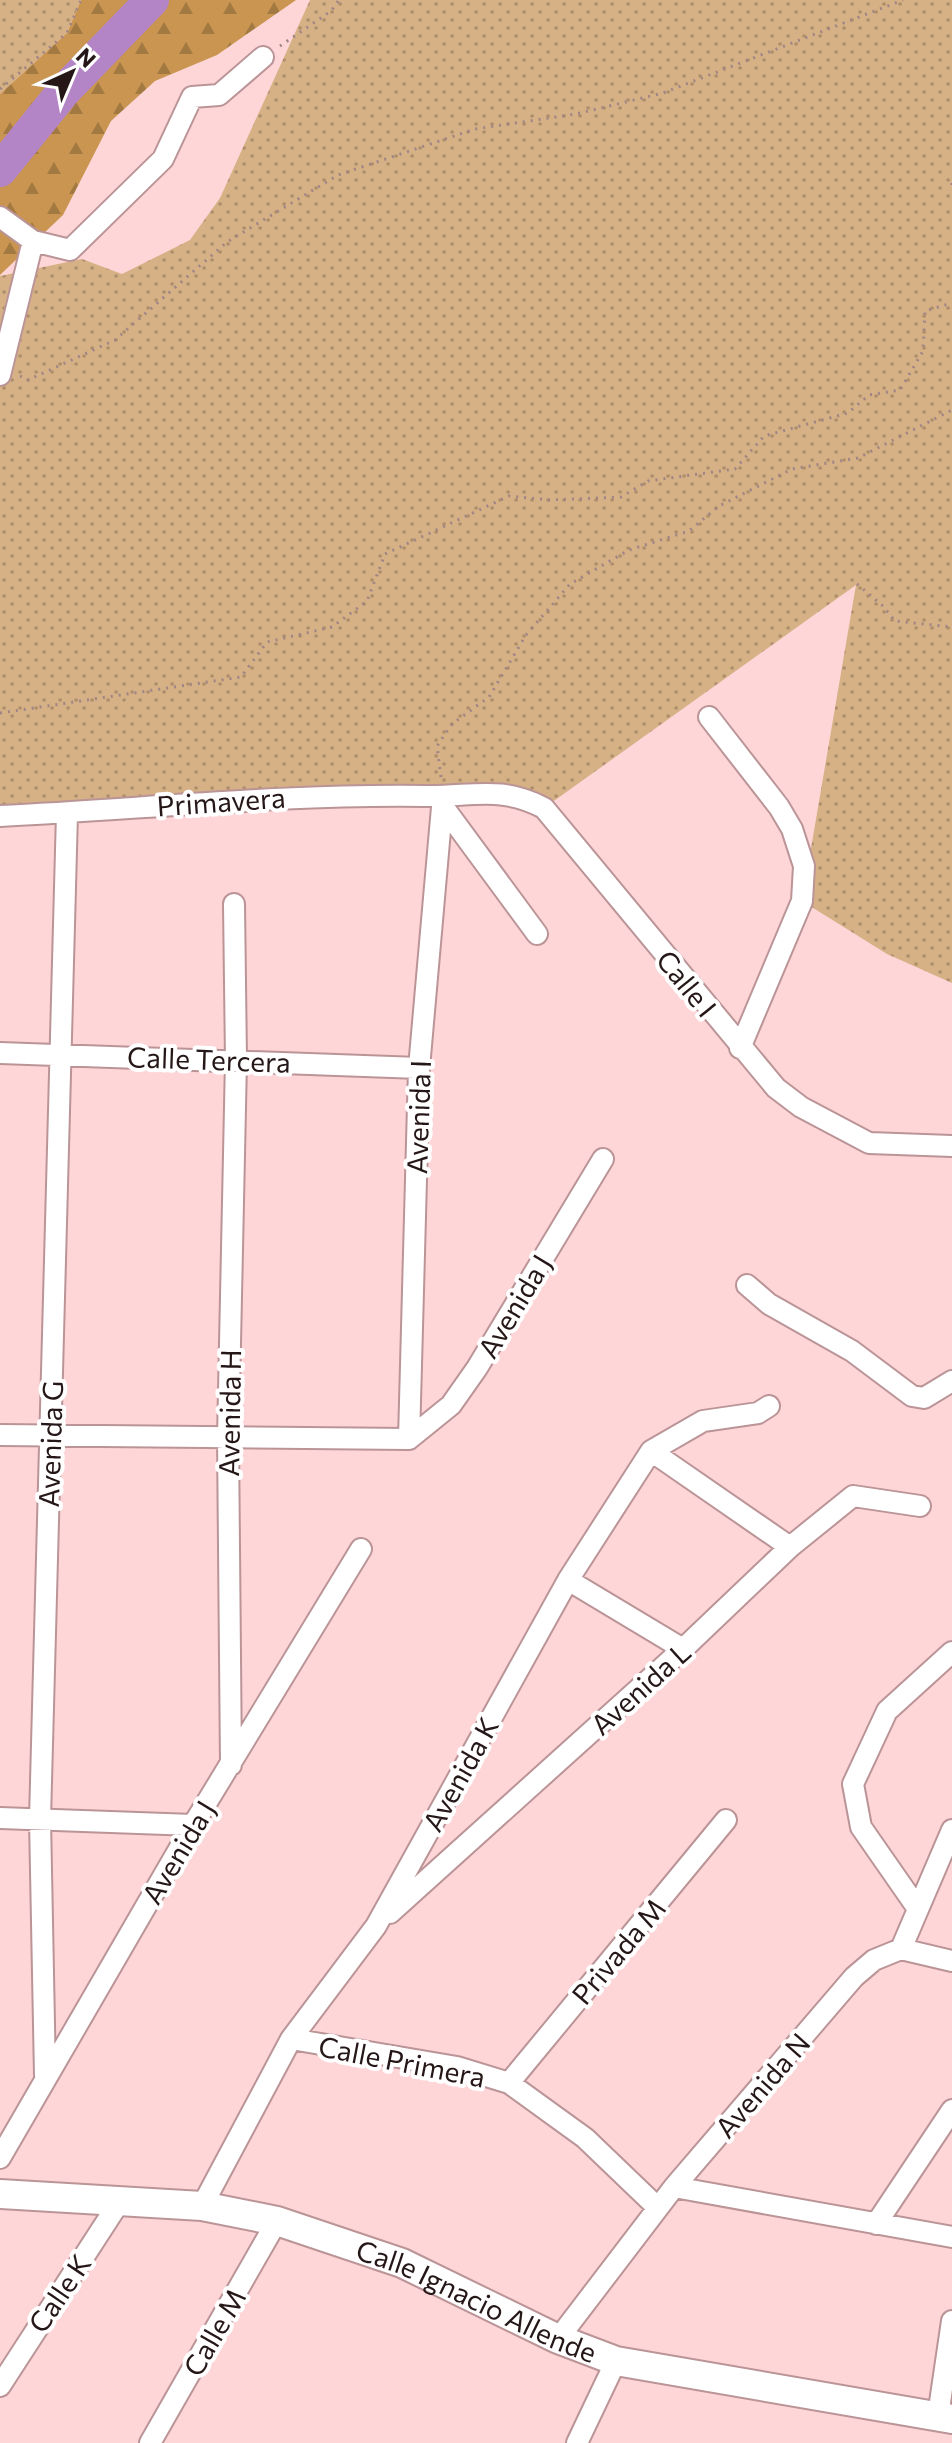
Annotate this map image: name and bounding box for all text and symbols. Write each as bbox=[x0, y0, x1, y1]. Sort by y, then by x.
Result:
north arrow bbox=[32, 32, 112, 112]
text: N bbox=[71, 42, 102, 73]
street label: Primavera bbox=[156, 780, 286, 822]
street label: Calle I bbox=[650, 943, 724, 1023]
street label: Calle Tercera bbox=[127, 1039, 291, 1079]
street label: Avenida I bbox=[399, 1059, 437, 1175]
street label: Avenida J bbox=[470, 1248, 558, 1364]
street label: Avenida H bbox=[211, 1349, 247, 1477]
street label: Avenida G bbox=[31, 1380, 69, 1508]
street label: Avenida L bbox=[583, 1634, 697, 1742]
street label: Avenida K bbox=[415, 1711, 505, 1837]
street label: Avenida J bbox=[134, 1794, 222, 1910]
street label: Privada M bbox=[564, 1891, 672, 2011]
street label: Avenida N bbox=[707, 2026, 817, 2144]
street label: Calle Primera bbox=[316, 2028, 488, 2094]
street label: Calle Ignacio Allende bbox=[352, 2232, 601, 2369]
street label: Calle K bbox=[21, 2247, 97, 2339]
street label: Calle M bbox=[176, 2282, 252, 2382]

